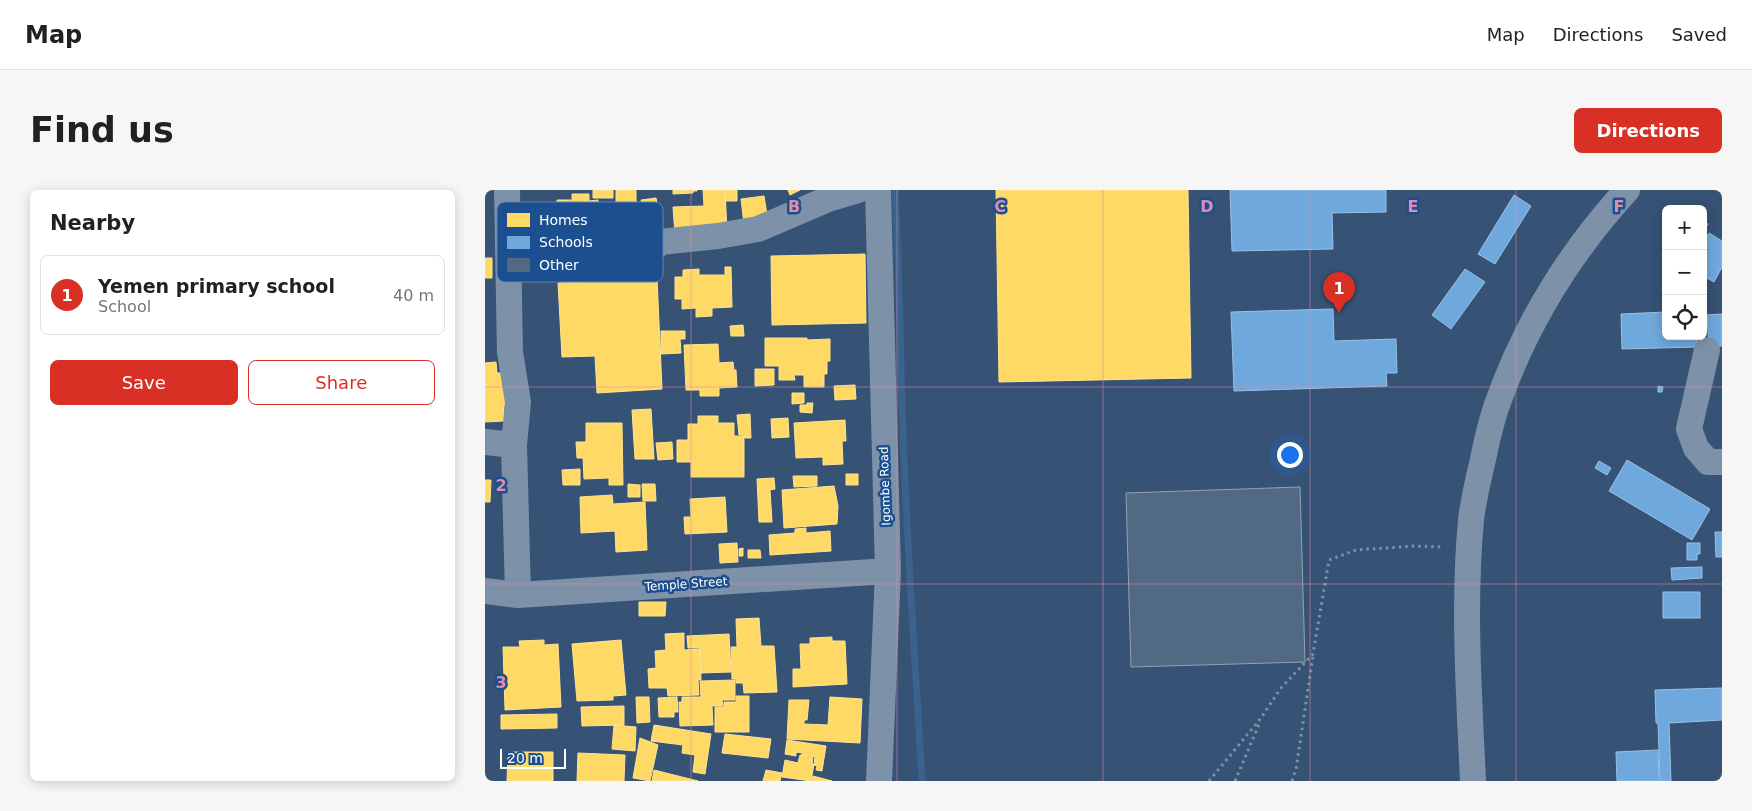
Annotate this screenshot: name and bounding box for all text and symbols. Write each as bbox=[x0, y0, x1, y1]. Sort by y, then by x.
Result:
text: Map bbox=[25, 21, 82, 49]
text: Map bbox=[1487, 24, 1525, 45]
text: Directions bbox=[1553, 24, 1643, 45]
text: Saved bbox=[1671, 24, 1727, 45]
button: Directions bbox=[1574, 108, 1722, 153]
text: Find us bbox=[30, 110, 174, 150]
text: B bbox=[788, 197, 800, 216]
text: C bbox=[994, 197, 1006, 216]
text: D bbox=[1200, 197, 1214, 216]
text: E bbox=[1408, 197, 1418, 216]
text: F bbox=[1614, 197, 1624, 216]
legend bbox=[497, 202, 663, 282]
map controls bbox=[1662, 205, 1707, 340]
button: + bbox=[1662, 205, 1707, 250]
text: Nearby bbox=[50, 211, 135, 235]
text: Homes bbox=[539, 212, 588, 228]
text: Schools bbox=[539, 234, 593, 250]
button: − bbox=[1662, 250, 1707, 295]
text: Other bbox=[539, 257, 579, 273]
pin: 1 bbox=[1323, 272, 1355, 313]
text: Yemen primary school bbox=[98, 275, 335, 297]
text: 1 bbox=[61, 286, 73, 305]
text: 40 m bbox=[393, 286, 434, 305]
button: locate bbox=[1662, 295, 1707, 340]
text: School bbox=[98, 297, 151, 316]
button: Save bbox=[50, 360, 238, 405]
button: Share bbox=[248, 360, 435, 405]
your location bbox=[1277, 442, 1303, 468]
street label: Igombe Road bbox=[877, 446, 893, 526]
text: 2 bbox=[495, 476, 507, 495]
street label: Temple Street bbox=[643, 574, 728, 594]
text: 3 bbox=[495, 673, 507, 692]
scale bar bbox=[500, 746, 566, 769]
text: 20 m bbox=[507, 750, 543, 766]

